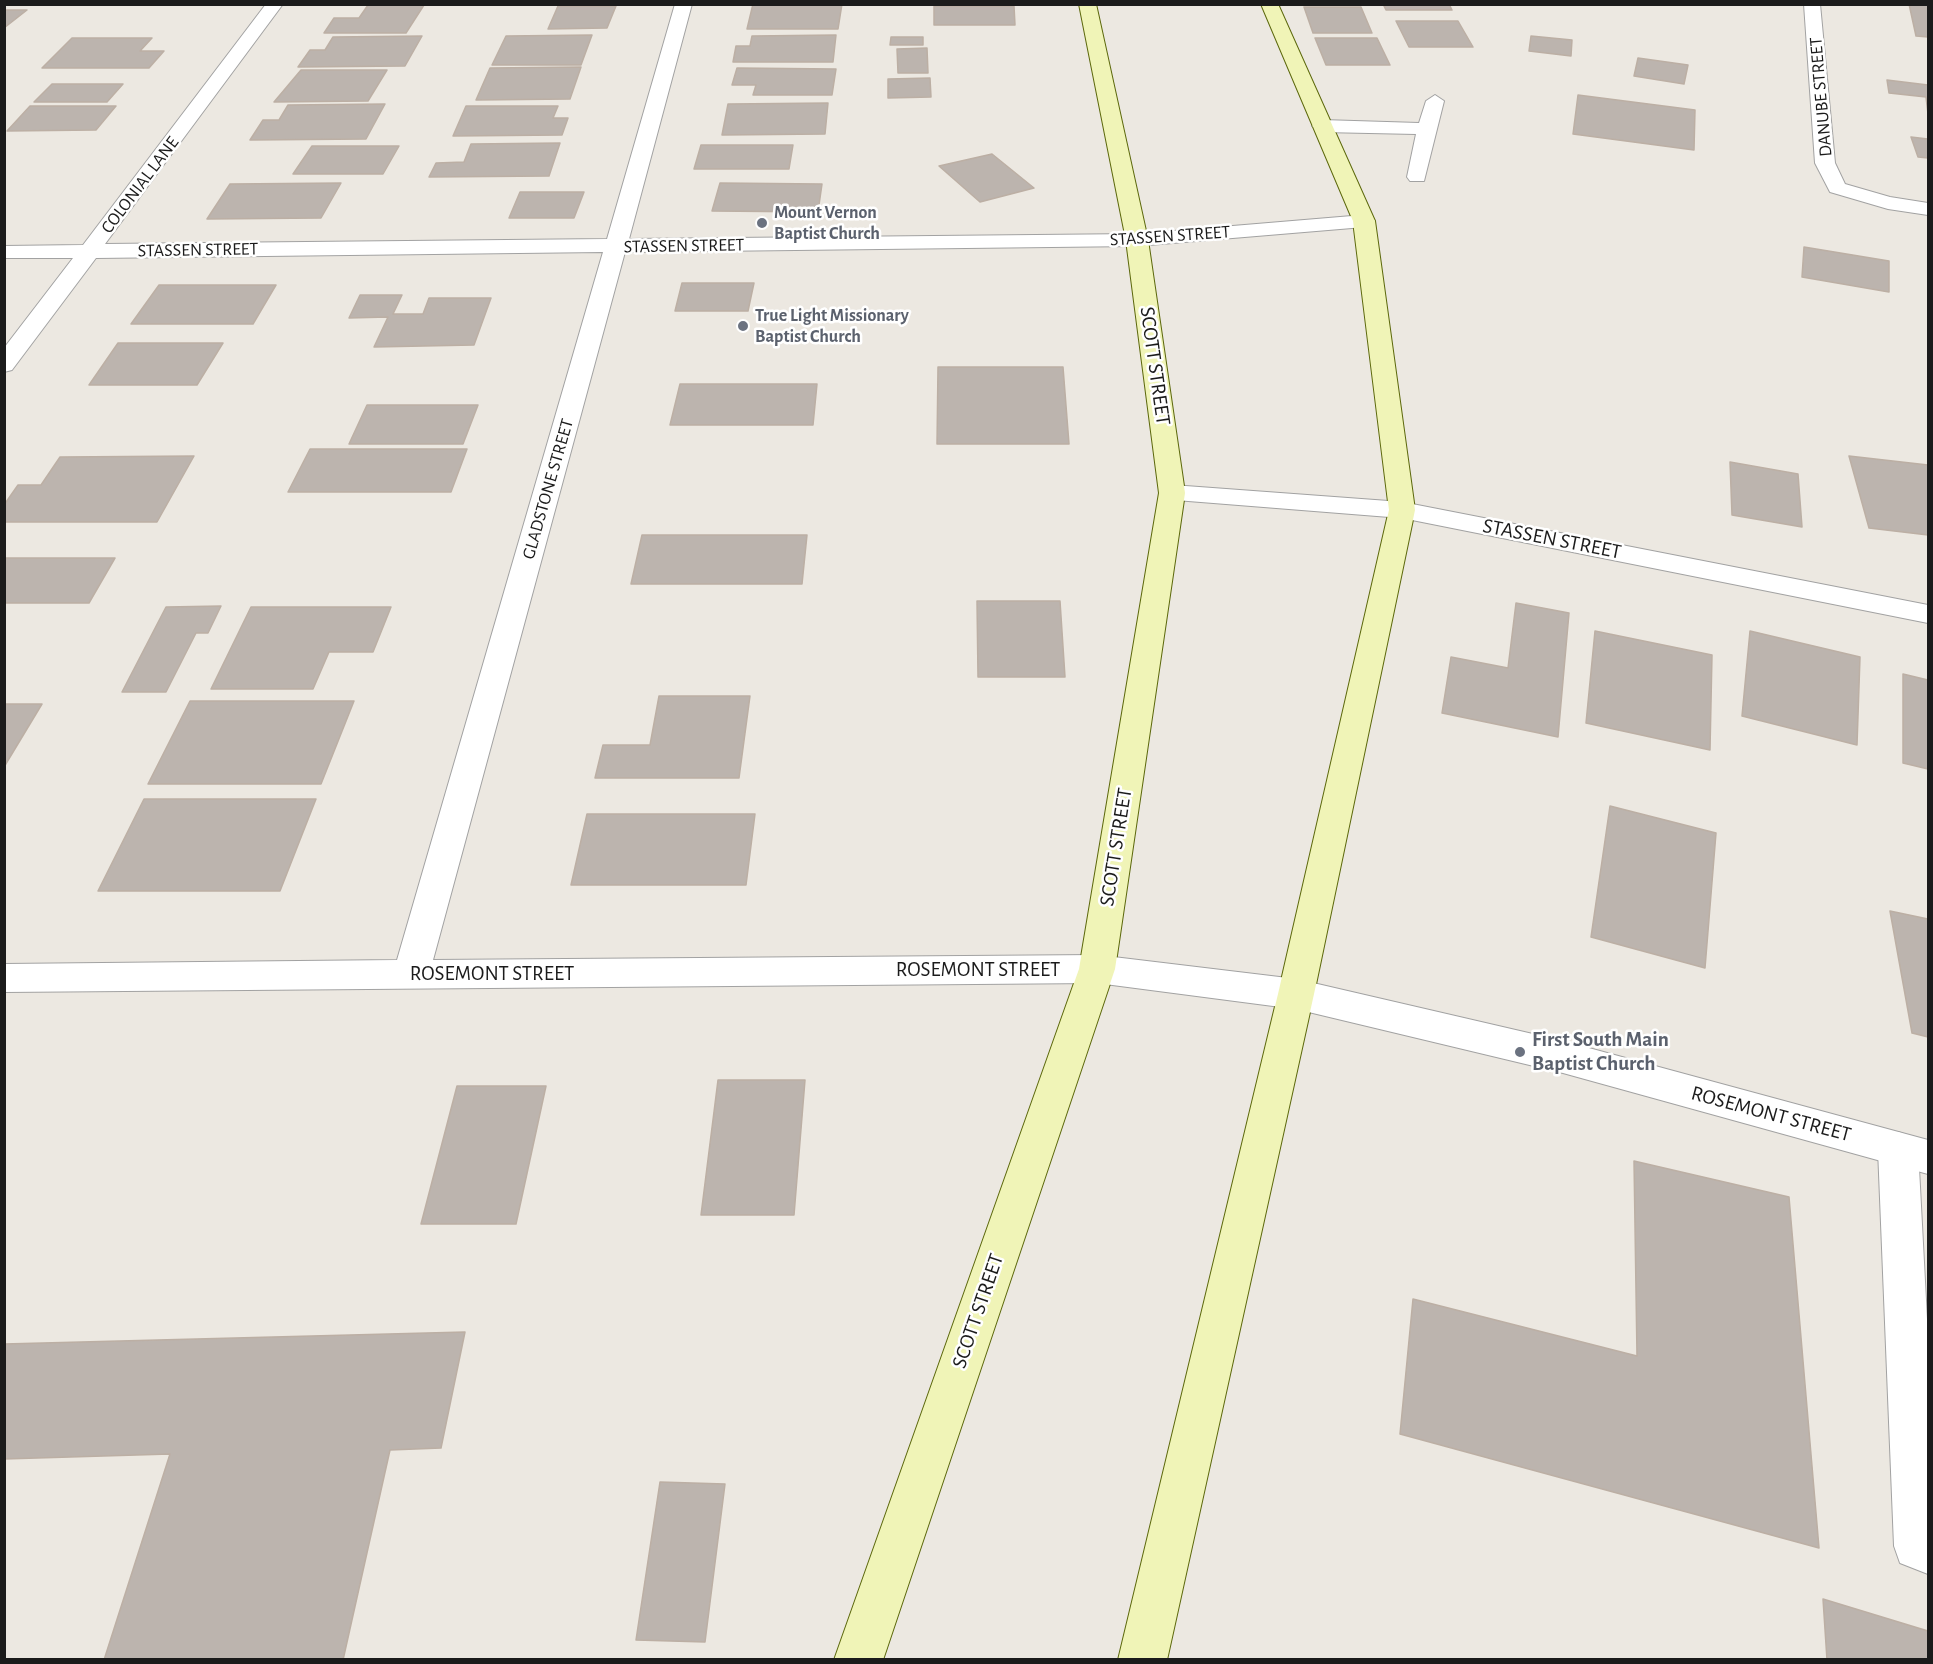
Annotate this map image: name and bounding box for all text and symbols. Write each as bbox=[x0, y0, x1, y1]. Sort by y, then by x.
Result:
street label: DANUBE STREET bbox=[1805, 36, 1837, 158]
street label: COLONIAL LANE bbox=[96, 132, 184, 238]
place label: Mount Vernon Baptist Church bbox=[774, 202, 880, 244]
marker: Mount Vernon Baptist Church bbox=[755, 216, 769, 230]
street label: STASSEN STREET bbox=[1109, 221, 1231, 251]
street label: STASSEN STREET bbox=[624, 234, 744, 258]
street label: STASSEN STREET bbox=[138, 238, 258, 262]
place label: True Light Missionary Baptist Church bbox=[755, 305, 909, 348]
street label: SCOTT STREET bbox=[1134, 305, 1176, 427]
marker: True Light Missionary Baptist Church bbox=[736, 319, 750, 333]
street label: GLADSTONE STREET bbox=[518, 416, 578, 562]
street label: STASSEN STREET bbox=[1481, 513, 1623, 565]
street label: SCOTT STREET bbox=[1094, 786, 1138, 908]
street label: ROSEMONT STREET bbox=[896, 957, 1060, 983]
street label: ROSEMONT STREET bbox=[410, 961, 574, 987]
place label: First South Main Baptist Church bbox=[1532, 1027, 1669, 1077]
marker: First South Main Baptist Church bbox=[1513, 1045, 1527, 1059]
street label: ROSEMONT STREET bbox=[1688, 1081, 1854, 1147]
street label: SCOTT STREET bbox=[947, 1250, 1009, 1372]

